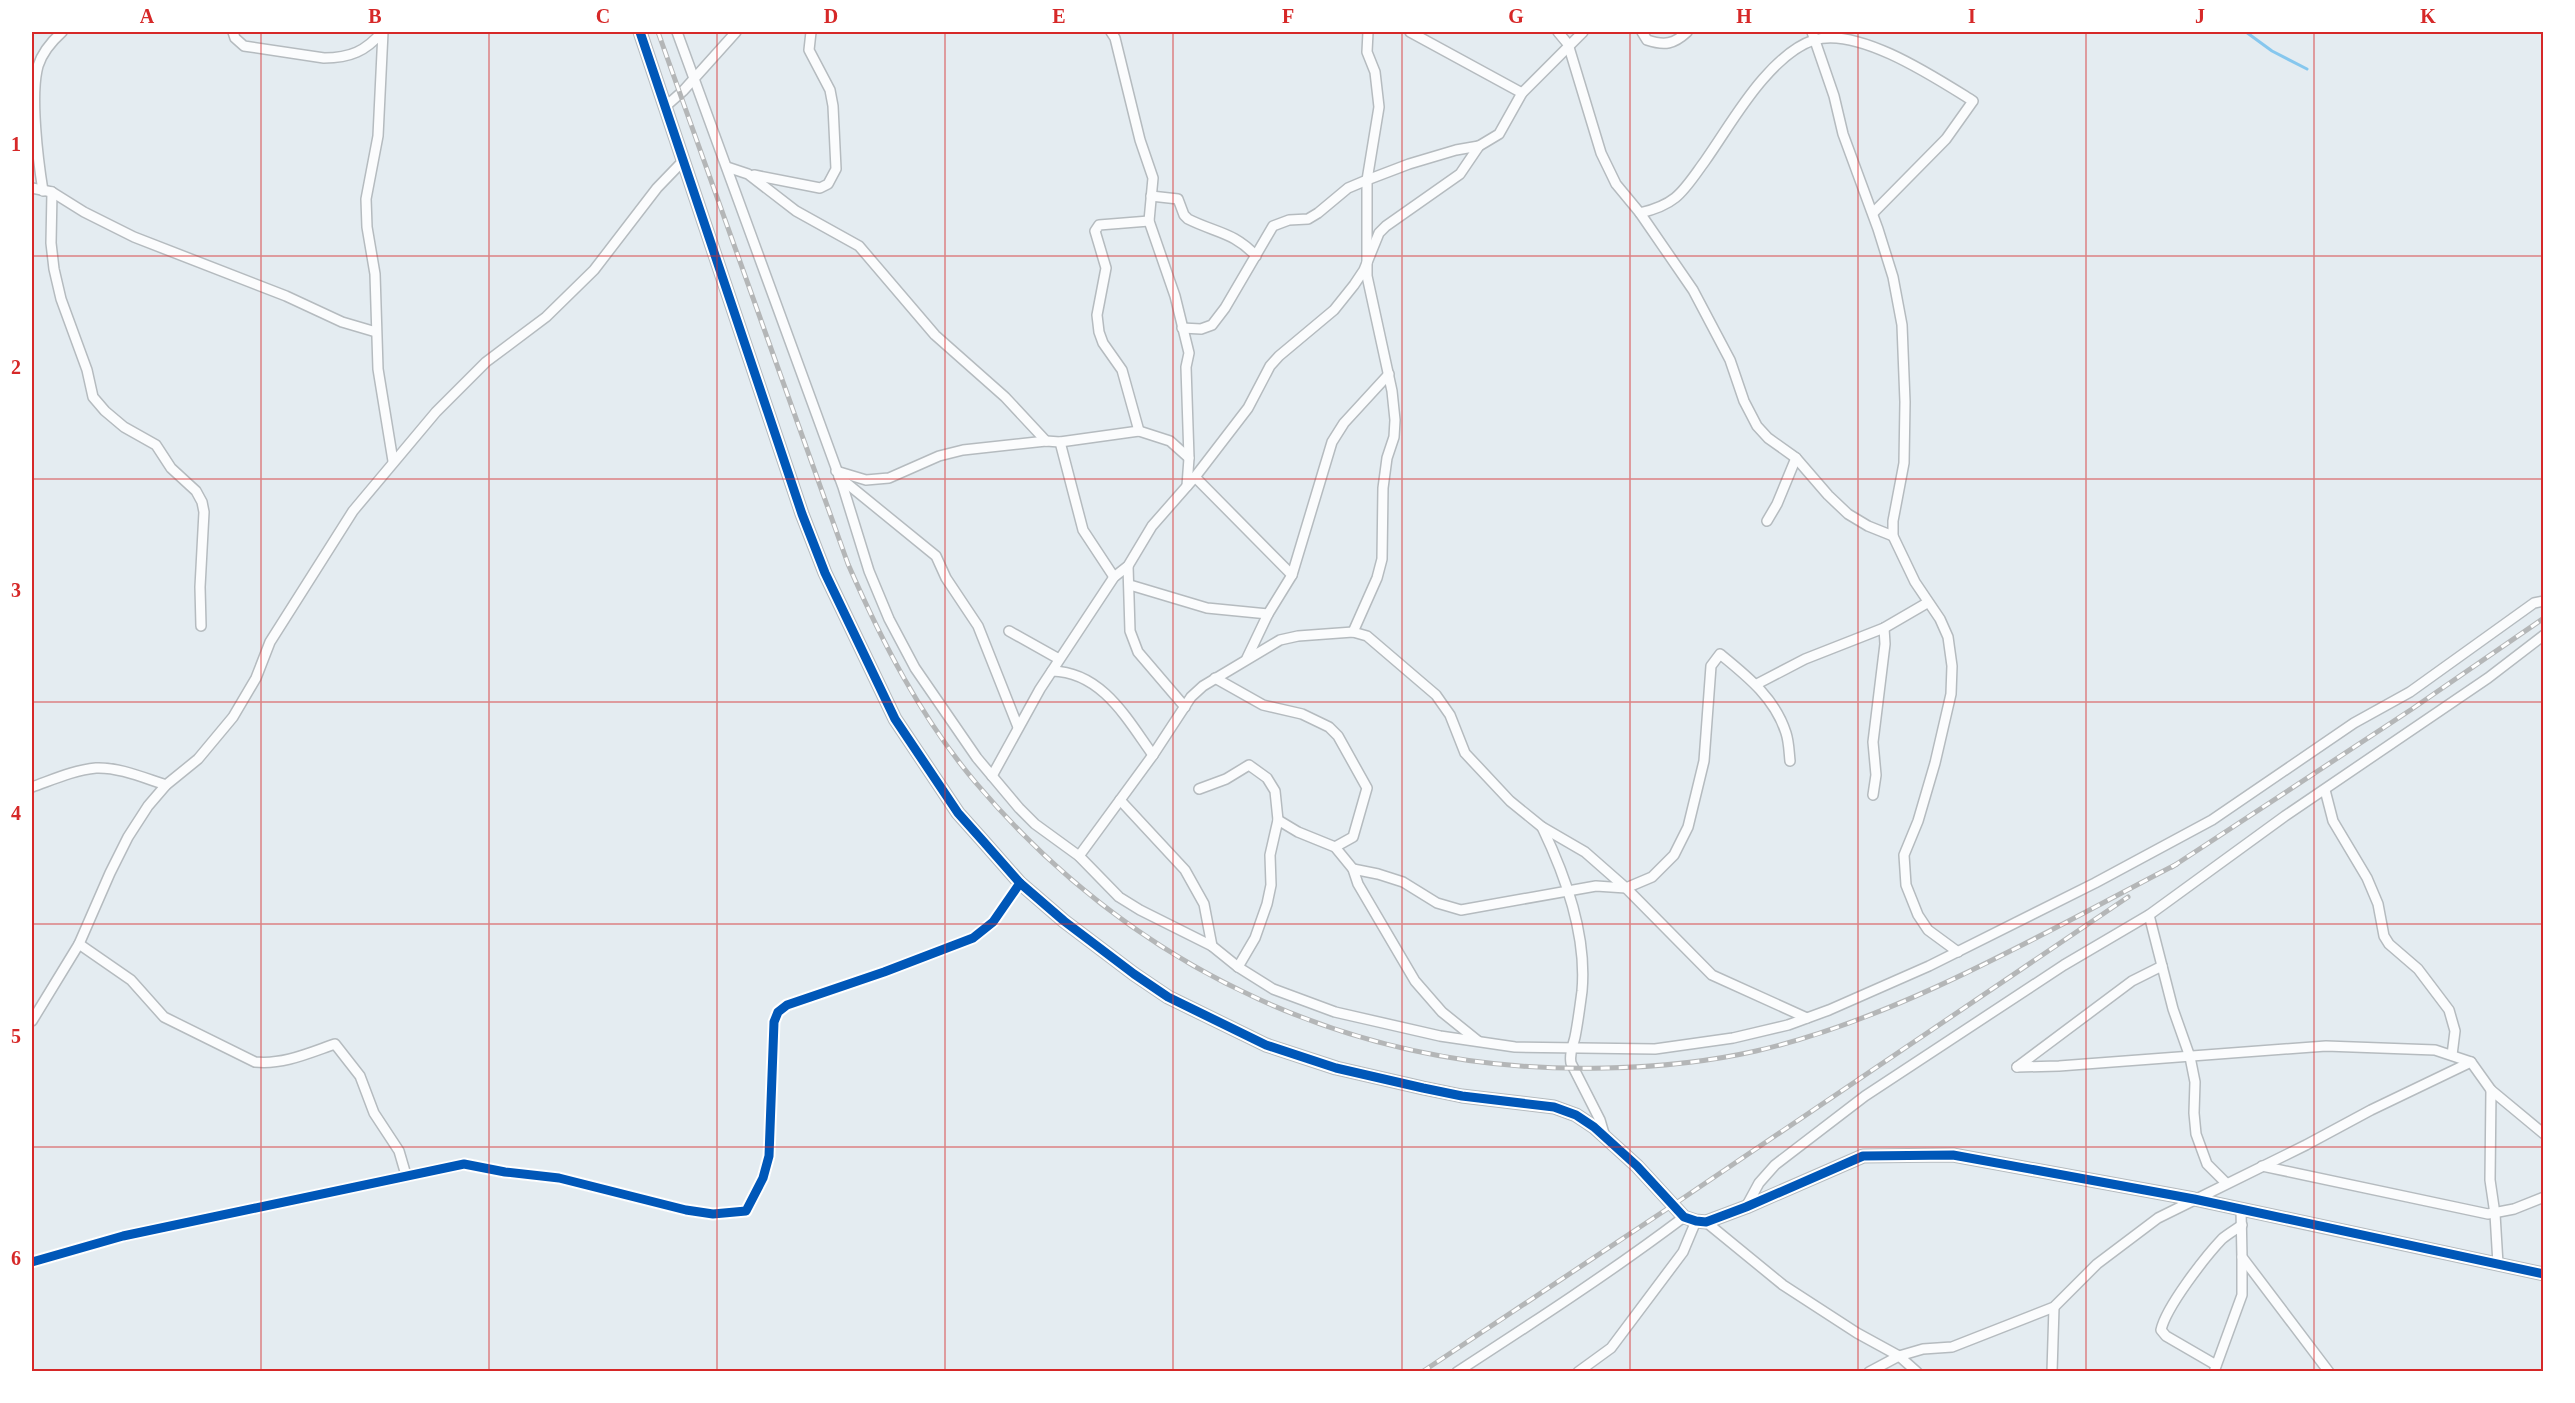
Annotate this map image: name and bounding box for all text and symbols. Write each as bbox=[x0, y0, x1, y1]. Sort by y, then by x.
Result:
text: A bbox=[140, 5, 155, 27]
text: B bbox=[368, 5, 382, 27]
text: C bbox=[596, 5, 610, 27]
text: D bbox=[824, 5, 838, 27]
text: E bbox=[1052, 5, 1066, 27]
text: F bbox=[1282, 5, 1294, 27]
text: G bbox=[1508, 5, 1524, 27]
text: H bbox=[1736, 5, 1752, 27]
text: I bbox=[1968, 5, 1976, 27]
text: J bbox=[2195, 5, 2205, 27]
text: K bbox=[2420, 5, 2436, 27]
text: 1 bbox=[11, 133, 21, 155]
text: 2 bbox=[11, 356, 21, 378]
text: 3 bbox=[11, 579, 21, 601]
text: 4 bbox=[11, 802, 21, 824]
text: 5 bbox=[11, 1025, 21, 1047]
text: 6 bbox=[11, 1247, 21, 1269]

